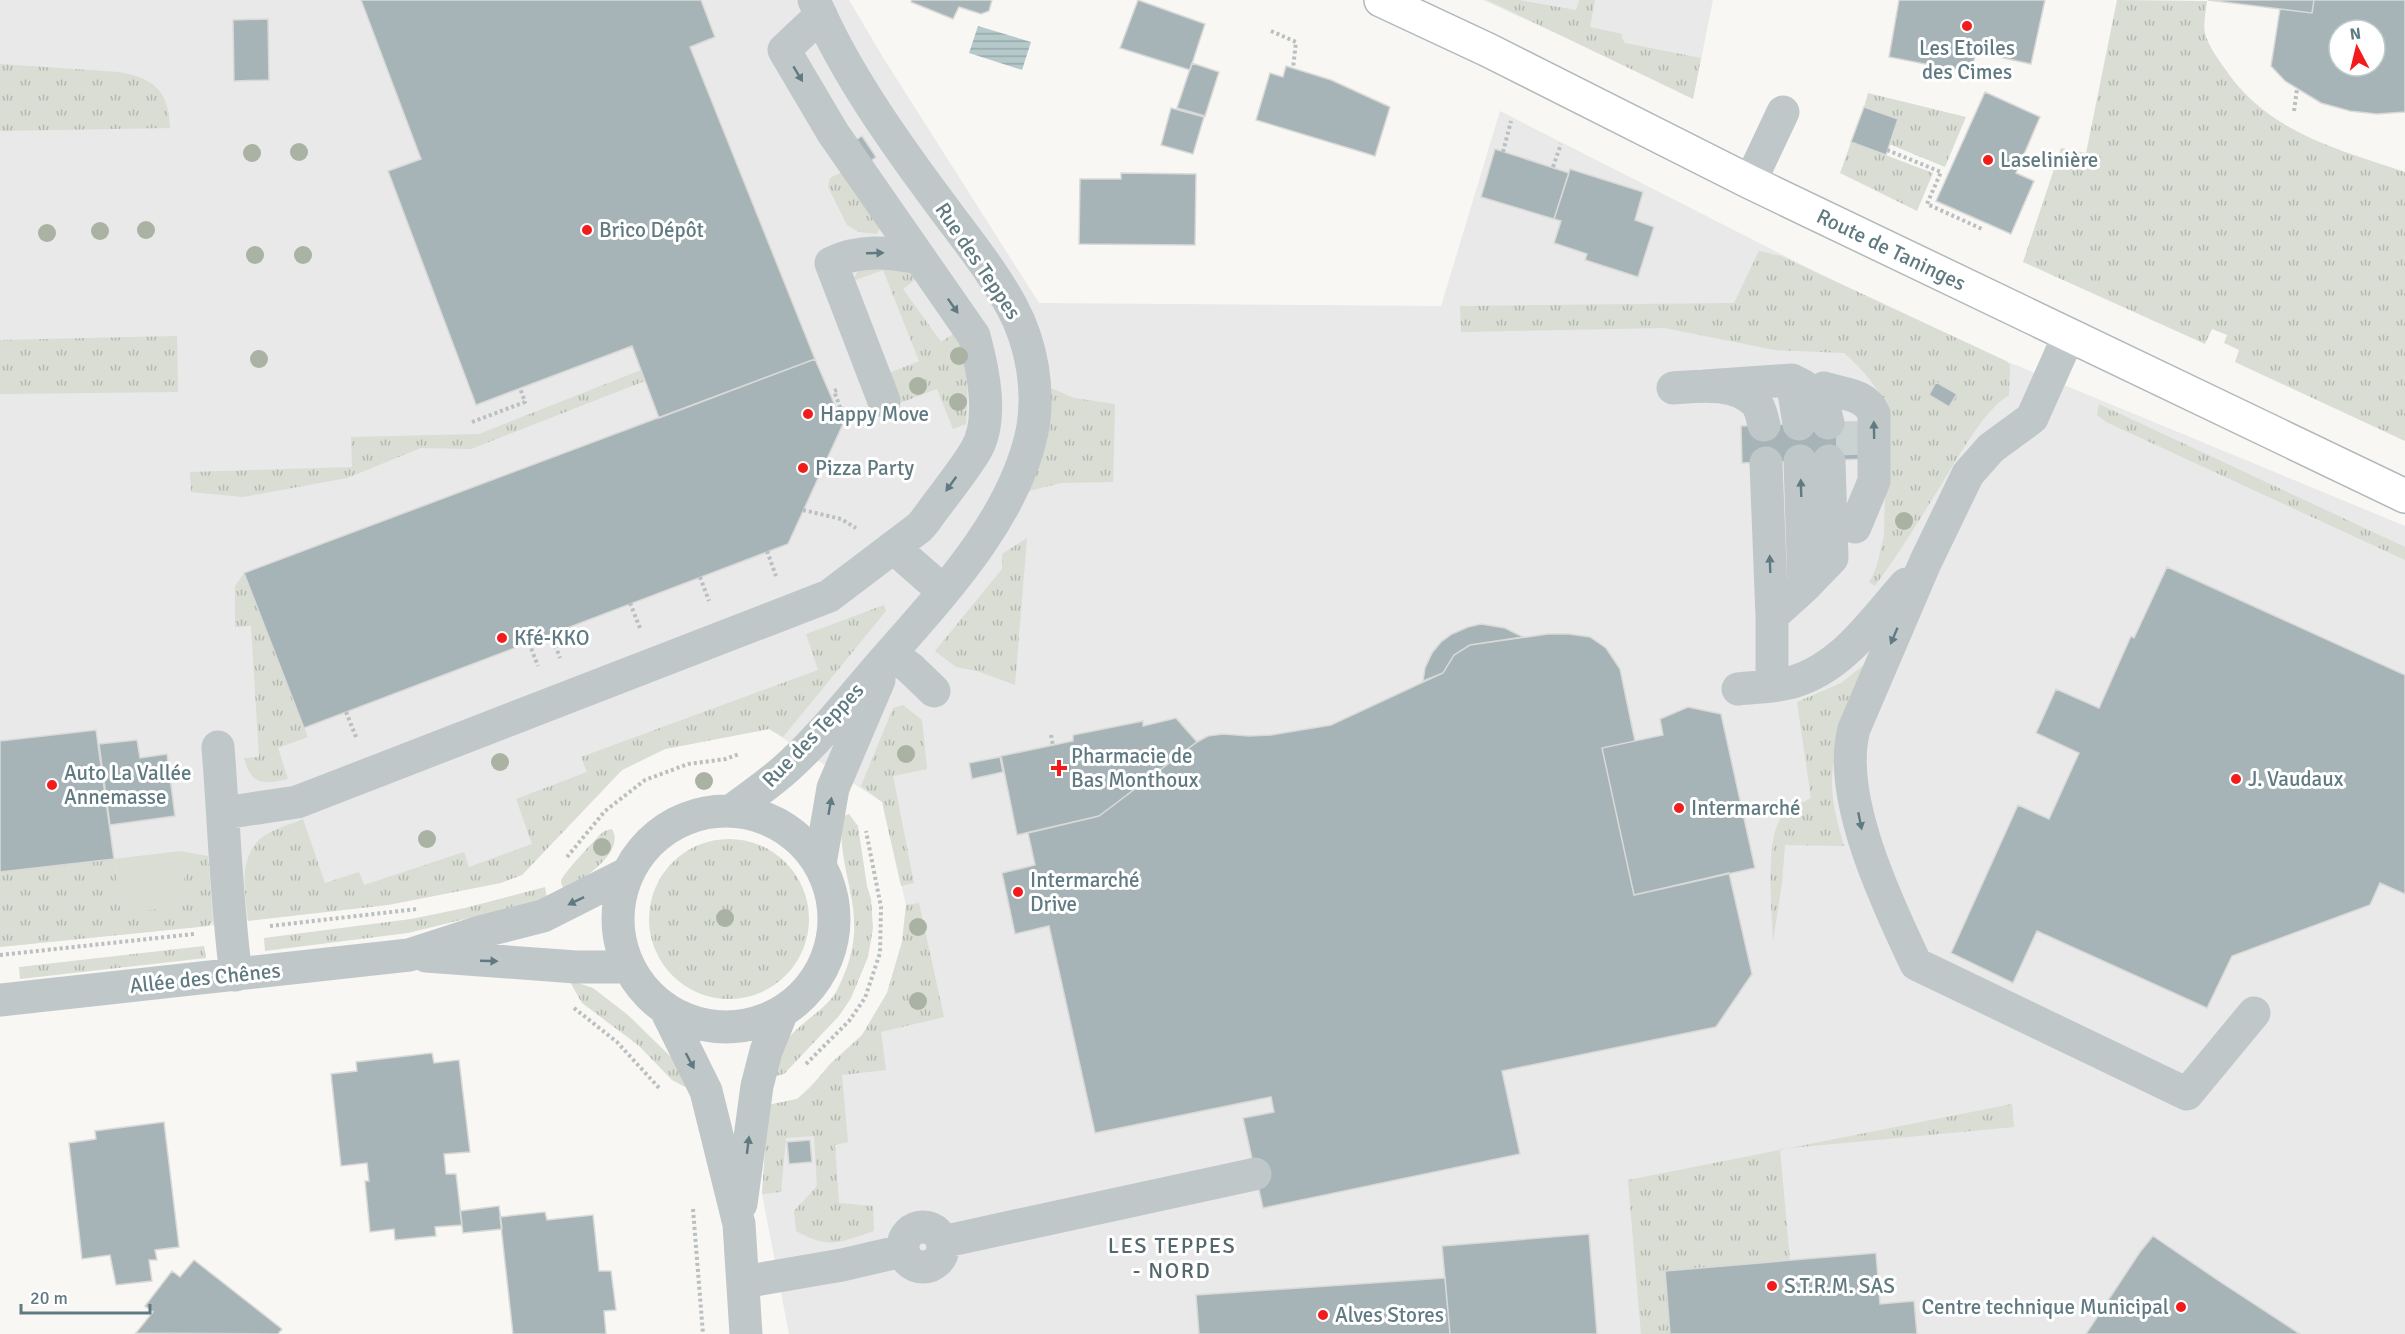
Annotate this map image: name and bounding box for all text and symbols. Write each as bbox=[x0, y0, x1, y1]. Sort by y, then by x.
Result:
north arrow bbox=[2327, 18, 2387, 78]
marker: Les Etoiles des Cimes bbox=[1960, 19, 1974, 33]
text: N bbox=[2349, 24, 2362, 45]
place label: Les Etoiles des Cimes bbox=[1919, 35, 2015, 85]
one-way arrow bbox=[793, 66, 804, 82]
place label: Laselinière bbox=[2000, 147, 2098, 173]
marker: Laselinière bbox=[1981, 153, 1995, 167]
street label: Rue des Teppes bbox=[929, 198, 1027, 324]
street label: Route de Taninges bbox=[1812, 203, 1970, 296]
place label: Brico Dépôt bbox=[599, 217, 704, 243]
marker: Brico Dépôt bbox=[580, 223, 594, 237]
one-way arrow bbox=[865, 248, 884, 258]
one-way arrow bbox=[947, 298, 959, 314]
place label: Happy Move bbox=[820, 401, 929, 427]
marker: Happy Move bbox=[801, 407, 815, 421]
one-way arrow bbox=[1869, 421, 1879, 440]
place label: Pizza Party bbox=[815, 455, 914, 481]
marker: Pizza Party bbox=[796, 461, 810, 475]
one-way arrow bbox=[945, 476, 957, 492]
one-way arrow bbox=[1797, 479, 1806, 498]
one-way arrow bbox=[1765, 554, 1774, 573]
place label: Kfé-KKO bbox=[514, 625, 590, 651]
one-way arrow bbox=[1889, 627, 1898, 644]
marker: Kfé-KKO bbox=[495, 631, 509, 645]
street label: Rue des Teppes bbox=[757, 677, 869, 793]
place label: Pharmacie de Bas Monthoux bbox=[1071, 743, 1199, 793]
place label: Auto La Vallée Annemasse bbox=[64, 760, 192, 810]
marker: Pharmacie de Bas Monthoux bbox=[1052, 761, 1066, 775]
place label: J. Vaudaux bbox=[2248, 766, 2344, 792]
marker: J. Vaudaux bbox=[2229, 772, 2243, 786]
marker: Auto La Vallée Annemasse bbox=[45, 778, 59, 792]
place label: Intermarché bbox=[1691, 795, 1801, 821]
one-way arrow bbox=[826, 797, 835, 816]
marker: Intermarché bbox=[1672, 801, 1686, 815]
one-way arrow bbox=[1856, 812, 1865, 831]
place label: Intermarché Drive bbox=[1030, 867, 1140, 917]
marker: Intermarché Drive bbox=[1011, 885, 1025, 899]
one-way arrow bbox=[567, 896, 584, 905]
street label: Allée des Chênes bbox=[128, 957, 282, 999]
one-way arrow bbox=[479, 957, 498, 966]
one-way arrow bbox=[685, 1053, 695, 1070]
one-way arrow bbox=[743, 1136, 753, 1155]
district label: LES TEPPES - NORD bbox=[1108, 1232, 1236, 1284]
place label: S.T.R.M. SAS bbox=[1784, 1273, 1895, 1299]
scale bar bbox=[21, 1277, 150, 1315]
marker: S.T.R.M. SAS bbox=[1765, 1279, 1779, 1293]
text: 20 m bbox=[30, 1287, 68, 1309]
place label: Centre technique Municipal bbox=[1922, 1294, 2169, 1320]
marker: Centre technique Municipal bbox=[2174, 1300, 2188, 1314]
place label: Alves Stores bbox=[1335, 1302, 1444, 1328]
marker: Alves Stores bbox=[1316, 1308, 1330, 1322]

